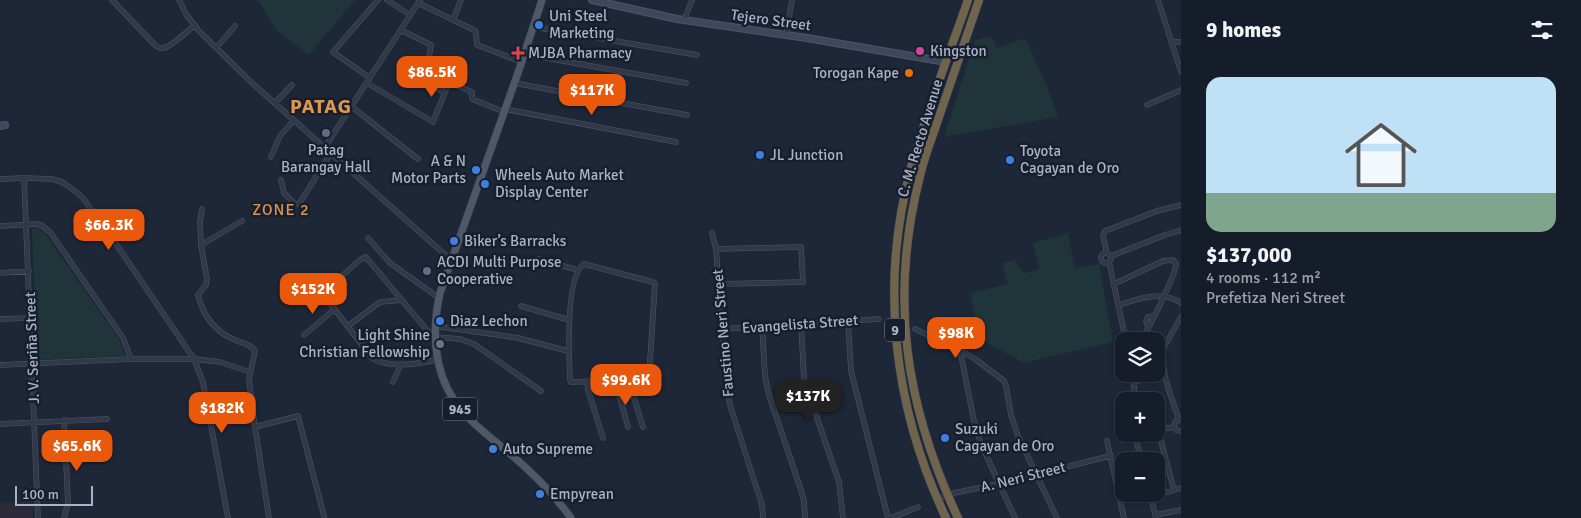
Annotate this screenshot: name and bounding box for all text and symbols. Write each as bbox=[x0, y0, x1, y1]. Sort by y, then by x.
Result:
street label: Tejero Street bbox=[730, 5, 812, 35]
place label: Uni Steel Marketing bbox=[549, 7, 615, 42]
icon: filters bbox=[1528, 16, 1556, 44]
text: 9 homes bbox=[1206, 17, 1281, 43]
marker: Uni Steel Marketing bbox=[533, 19, 545, 31]
place label: Kingston bbox=[930, 42, 987, 60]
place label: MJBA Pharmacy bbox=[528, 44, 632, 62]
marker: Kingston bbox=[914, 45, 926, 57]
marker: MJBA Pharmacy bbox=[512, 47, 524, 59]
pin: $86.5K bbox=[391, 56, 473, 98]
text: $86.5K bbox=[407, 62, 457, 82]
place label: Torogan Kape bbox=[813, 64, 899, 82]
marker: Torogan Kape bbox=[903, 67, 915, 79]
pin: $117K bbox=[557, 74, 627, 116]
street label: C. M. Recto Avenue bbox=[894, 77, 946, 199]
text: $117K bbox=[570, 80, 614, 100]
district label: PATAG bbox=[290, 94, 352, 119]
icon: home bbox=[1336, 110, 1426, 200]
marker: Patag Barangay Hall bbox=[320, 127, 332, 139]
place label: Patag Barangay Hall bbox=[281, 141, 371, 176]
place label: Toyota Cagayan de Oro bbox=[1020, 142, 1120, 177]
place label: JL Junction bbox=[770, 146, 843, 164]
marker: JL Junction bbox=[754, 149, 766, 161]
place label: A & N Motor Parts bbox=[391, 152, 466, 187]
marker: Toyota Cagayan de Oro bbox=[1004, 154, 1016, 166]
marker: A & N Motor Parts bbox=[470, 164, 482, 176]
place label: Wheels Auto Market Display Center bbox=[495, 166, 624, 201]
marker: Wheels Auto Market Display Center bbox=[479, 178, 491, 190]
district label: ZONE 2 bbox=[252, 200, 310, 220]
pin: $66.3K bbox=[68, 208, 150, 251]
text: $66.3K bbox=[84, 215, 134, 235]
place label: Biker’s Barracks bbox=[464, 232, 567, 250]
marker: Biker’s Barracks bbox=[448, 235, 460, 247]
text: $137,000 bbox=[1206, 242, 1292, 268]
place label: ACDI Multi Purpose Cooperative bbox=[437, 253, 562, 288]
marker: ACDI Multi Purpose Cooperative bbox=[421, 265, 433, 277]
street label: Faustino Neri Street bbox=[708, 268, 738, 398]
text: 4 rooms · 112 m² bbox=[1206, 268, 1321, 288]
pin: $152K bbox=[278, 272, 348, 315]
text: $152K bbox=[291, 279, 335, 299]
text: Prefetiza Neri Street bbox=[1206, 288, 1345, 308]
street label: J. V. Seriña Street bbox=[21, 292, 43, 404]
street label: Evangelista Street bbox=[741, 311, 859, 337]
place label: Diaz Lechon bbox=[450, 312, 528, 330]
marker: Diaz Lechon bbox=[434, 315, 446, 327]
pin: $98K bbox=[926, 316, 986, 359]
road number: 9 bbox=[885, 318, 905, 342]
text: $98K bbox=[938, 323, 974, 343]
place label: Light Shine Christian Fellowship bbox=[299, 326, 430, 361]
map controls bbox=[1115, 332, 1165, 502]
button: layers bbox=[1115, 332, 1165, 382]
marker: Light Shine Christian Fellowship bbox=[434, 338, 446, 350]
pin: $99.6K bbox=[585, 364, 667, 406]
text: $99.6K bbox=[601, 370, 651, 390]
pin: $137K bbox=[773, 380, 843, 422]
text: $137K bbox=[786, 386, 830, 406]
pin: $182K bbox=[187, 392, 257, 434]
button: + bbox=[1115, 392, 1165, 442]
text: $182K bbox=[200, 398, 244, 418]
road number: 945 bbox=[442, 398, 478, 420]
place label: Suzuki Cagayan de Oro bbox=[955, 420, 1055, 455]
pin: $65.6K bbox=[36, 430, 118, 472]
marker: Suzuki Cagayan de Oro bbox=[939, 432, 951, 444]
text: $65.6K bbox=[52, 436, 102, 456]
place label: Auto Supreme bbox=[503, 440, 593, 458]
marker: Auto Supreme bbox=[487, 443, 499, 455]
button: − bbox=[1115, 452, 1165, 502]
street label: A. Neri Street bbox=[979, 458, 1067, 496]
scale bar bbox=[15, 483, 92, 506]
place label: Empyrean bbox=[550, 485, 614, 503]
text: 100 m bbox=[22, 486, 59, 503]
marker: Empyrean bbox=[534, 488, 546, 500]

